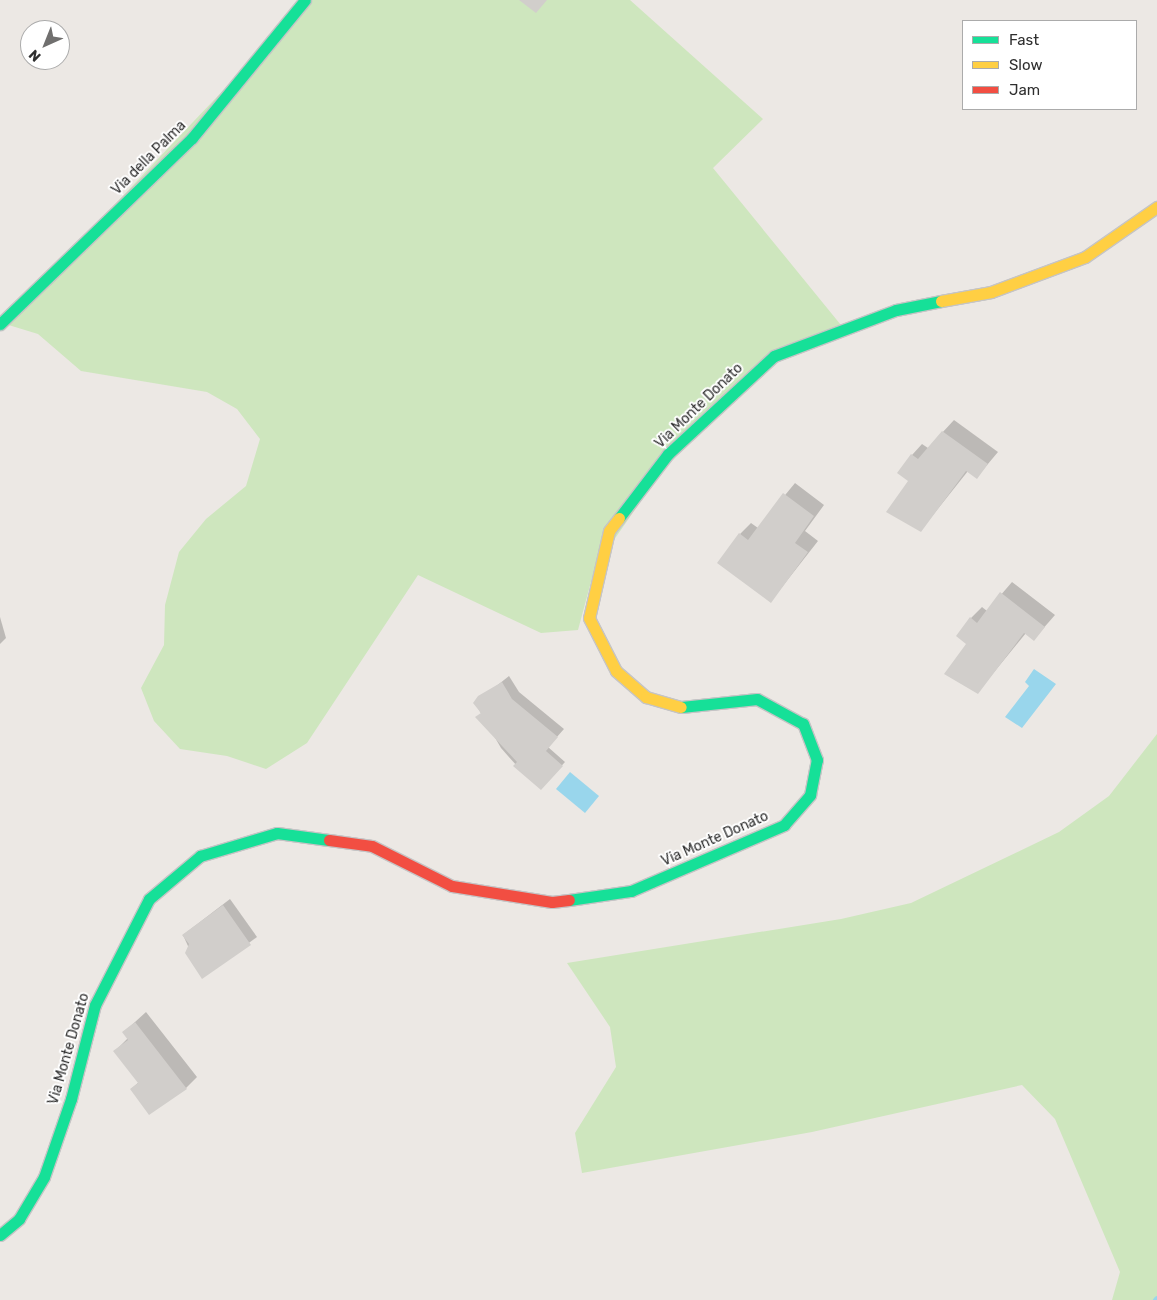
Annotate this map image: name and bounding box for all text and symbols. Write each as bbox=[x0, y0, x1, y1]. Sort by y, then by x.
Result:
north arrow bbox=[20, 20, 70, 70]
legend bbox=[962, 20, 1137, 110]
text: Fast bbox=[1009, 31, 1039, 49]
text: N bbox=[25, 46, 44, 65]
text: Slow bbox=[1009, 56, 1042, 74]
text: Jam bbox=[1009, 81, 1040, 99]
street label: Via della Palma bbox=[108, 117, 190, 199]
street label: Via Monte Donato bbox=[652, 360, 746, 452]
street label: Via Monte Donato bbox=[659, 808, 771, 870]
street label: Via Monte Donato bbox=[45, 991, 93, 1107]

